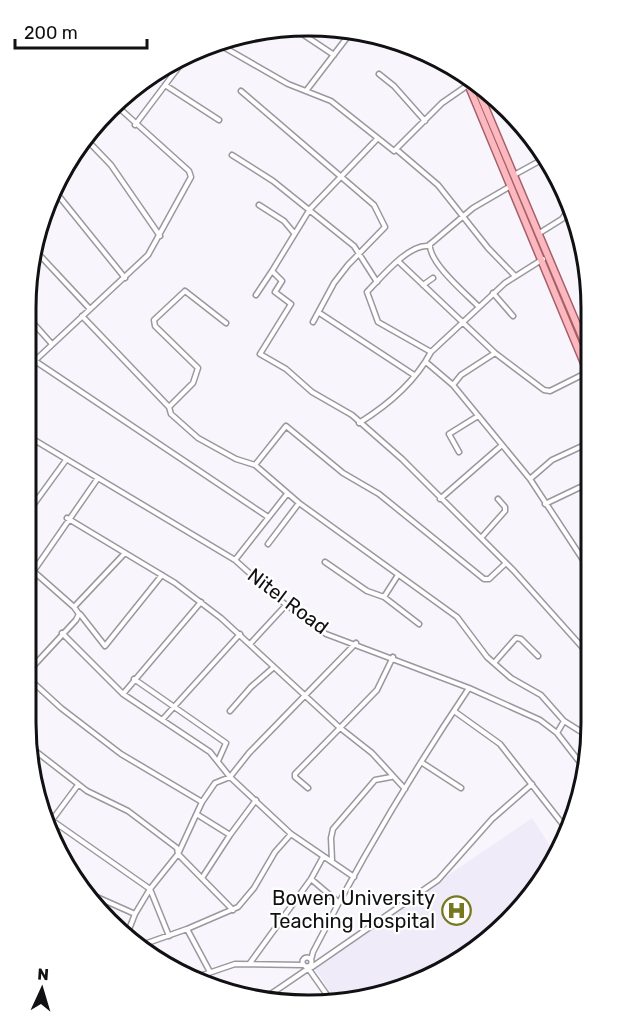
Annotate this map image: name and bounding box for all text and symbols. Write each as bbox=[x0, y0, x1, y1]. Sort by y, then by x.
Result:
scale bar bbox=[15, 12, 147, 50]
text: 200 m bbox=[24, 22, 78, 44]
street label: Nitel Road bbox=[243, 563, 333, 639]
place label: Bowen University Teaching Hospital bbox=[270, 886, 435, 933]
hospital icon: Bowen University Teaching Hospital bbox=[440, 894, 472, 926]
north arrow bbox=[12, 959, 72, 1019]
text: N bbox=[37, 965, 49, 984]

